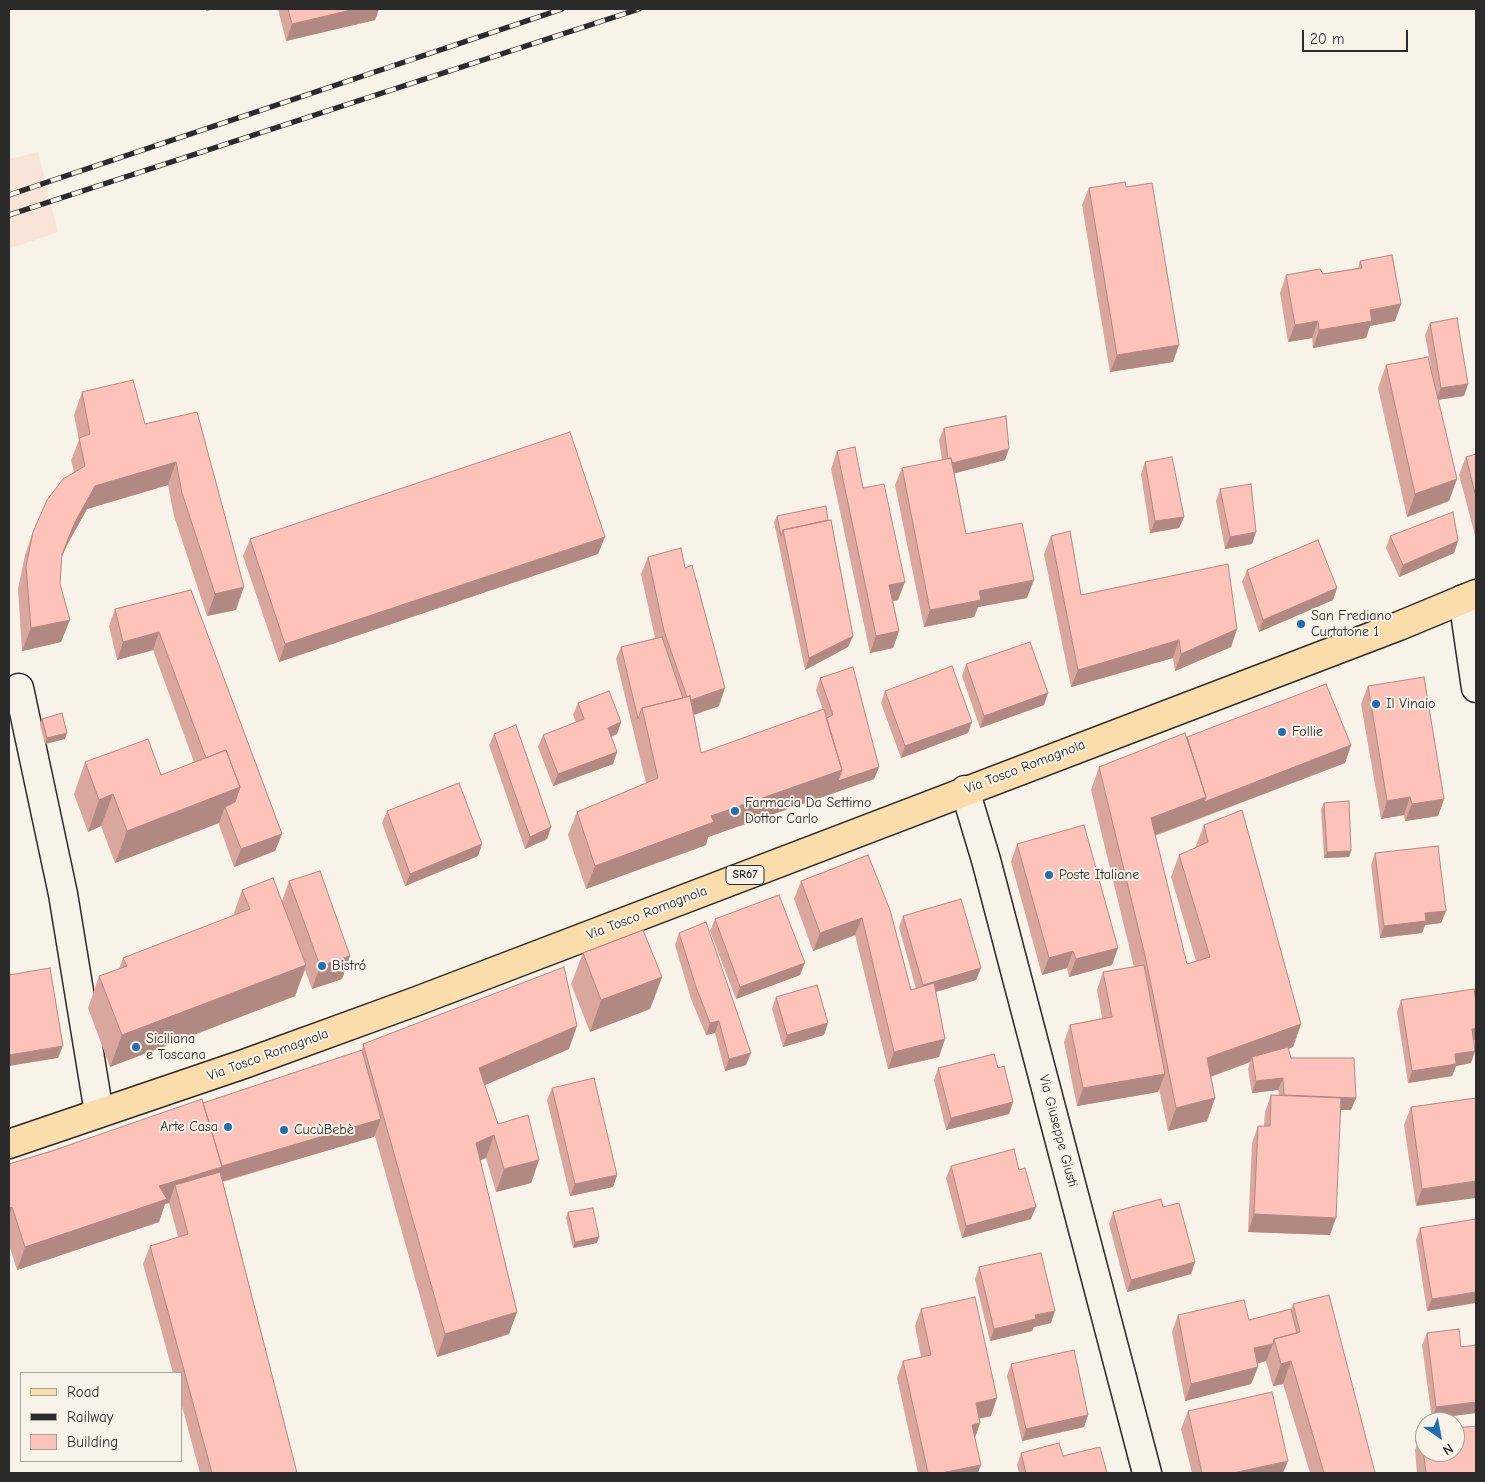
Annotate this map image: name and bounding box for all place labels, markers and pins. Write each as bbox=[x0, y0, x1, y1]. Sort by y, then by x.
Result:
place label: San Frediano Curtatone 1 bbox=[1311, 608, 1392, 640]
marker: San Frediano Curtatone 1 bbox=[1295, 618, 1307, 630]
place label: Il Vinaio bbox=[1386, 696, 1435, 712]
marker: Il Vinaio bbox=[1370, 698, 1382, 710]
place label: Follie bbox=[1292, 724, 1323, 740]
marker: Follie bbox=[1276, 726, 1288, 738]
place label: Farmacia Da Settimo Dottor Carlo bbox=[745, 795, 871, 828]
marker: Farmacia Da Settimo Dottor Carlo bbox=[729, 805, 741, 817]
place label: Poste Italiane bbox=[1059, 867, 1139, 883]
marker: Poste Italiane bbox=[1043, 869, 1055, 881]
place label: Bistró bbox=[332, 958, 366, 974]
marker: Bistró bbox=[316, 960, 328, 972]
place label: Siciliana e Toscana bbox=[146, 1031, 206, 1064]
marker: Siciliana e Toscana bbox=[130, 1041, 142, 1053]
place label: Arte Casa bbox=[160, 1119, 218, 1135]
marker: Arte Casa bbox=[222, 1121, 234, 1133]
place label: CucùBebè bbox=[294, 1122, 354, 1138]
marker: CucùBebè bbox=[278, 1124, 290, 1136]

